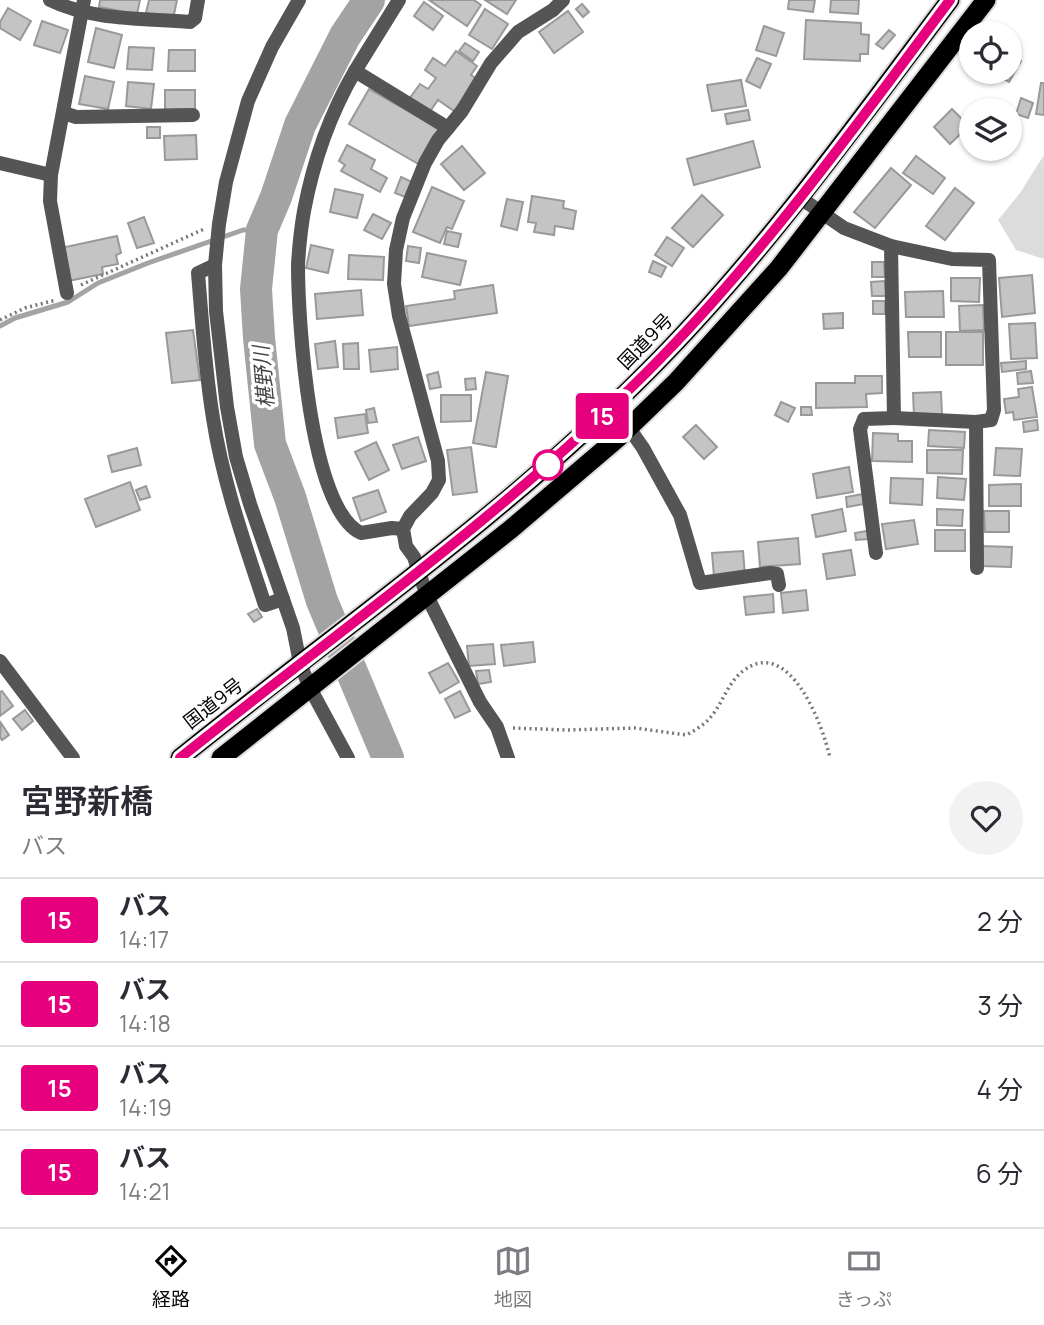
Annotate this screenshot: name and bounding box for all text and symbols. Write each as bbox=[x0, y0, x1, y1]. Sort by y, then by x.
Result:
map controls bbox=[959, 21, 1022, 161]
button: locate bbox=[959, 21, 1022, 84]
button: layers bbox=[959, 98, 1022, 161]
street label: 国道9号 bbox=[612, 307, 678, 375]
water label: 椹野川 bbox=[246, 342, 280, 410]
line badge: 15 bbox=[570, 393, 634, 439]
text: 15 bbox=[590, 399, 614, 432]
unlabelled marker bbox=[533, 450, 563, 480]
street label: 国道9号 bbox=[178, 672, 248, 734]
text: 宮野新橋 bbox=[21, 778, 153, 823]
button: heart bbox=[949, 781, 1023, 855]
text: バス bbox=[21, 829, 67, 861]
text: バス bbox=[119, 887, 171, 923]
text: 15 bbox=[47, 903, 72, 936]
text: 2 分 bbox=[977, 903, 1023, 939]
text: 14:17 bbox=[119, 923, 169, 955]
text: バス bbox=[119, 971, 171, 1007]
text: 15 bbox=[47, 987, 72, 1020]
text: 3 分 bbox=[977, 987, 1023, 1023]
text: 14:18 bbox=[119, 1007, 171, 1039]
text: バス bbox=[119, 1055, 171, 1091]
text: 15 bbox=[47, 1071, 72, 1104]
text: 4 分 bbox=[976, 1071, 1023, 1107]
text: 14:19 bbox=[119, 1091, 172, 1123]
text: バス bbox=[119, 1139, 171, 1175]
text: 15 bbox=[47, 1155, 72, 1188]
text: 6 分 bbox=[976, 1155, 1023, 1191]
text: 14:21 bbox=[119, 1175, 171, 1207]
tab: 経路 bbox=[152, 1242, 190, 1312]
tab: 地図 bbox=[494, 1242, 532, 1312]
tab: きっぷ bbox=[836, 1242, 892, 1312]

